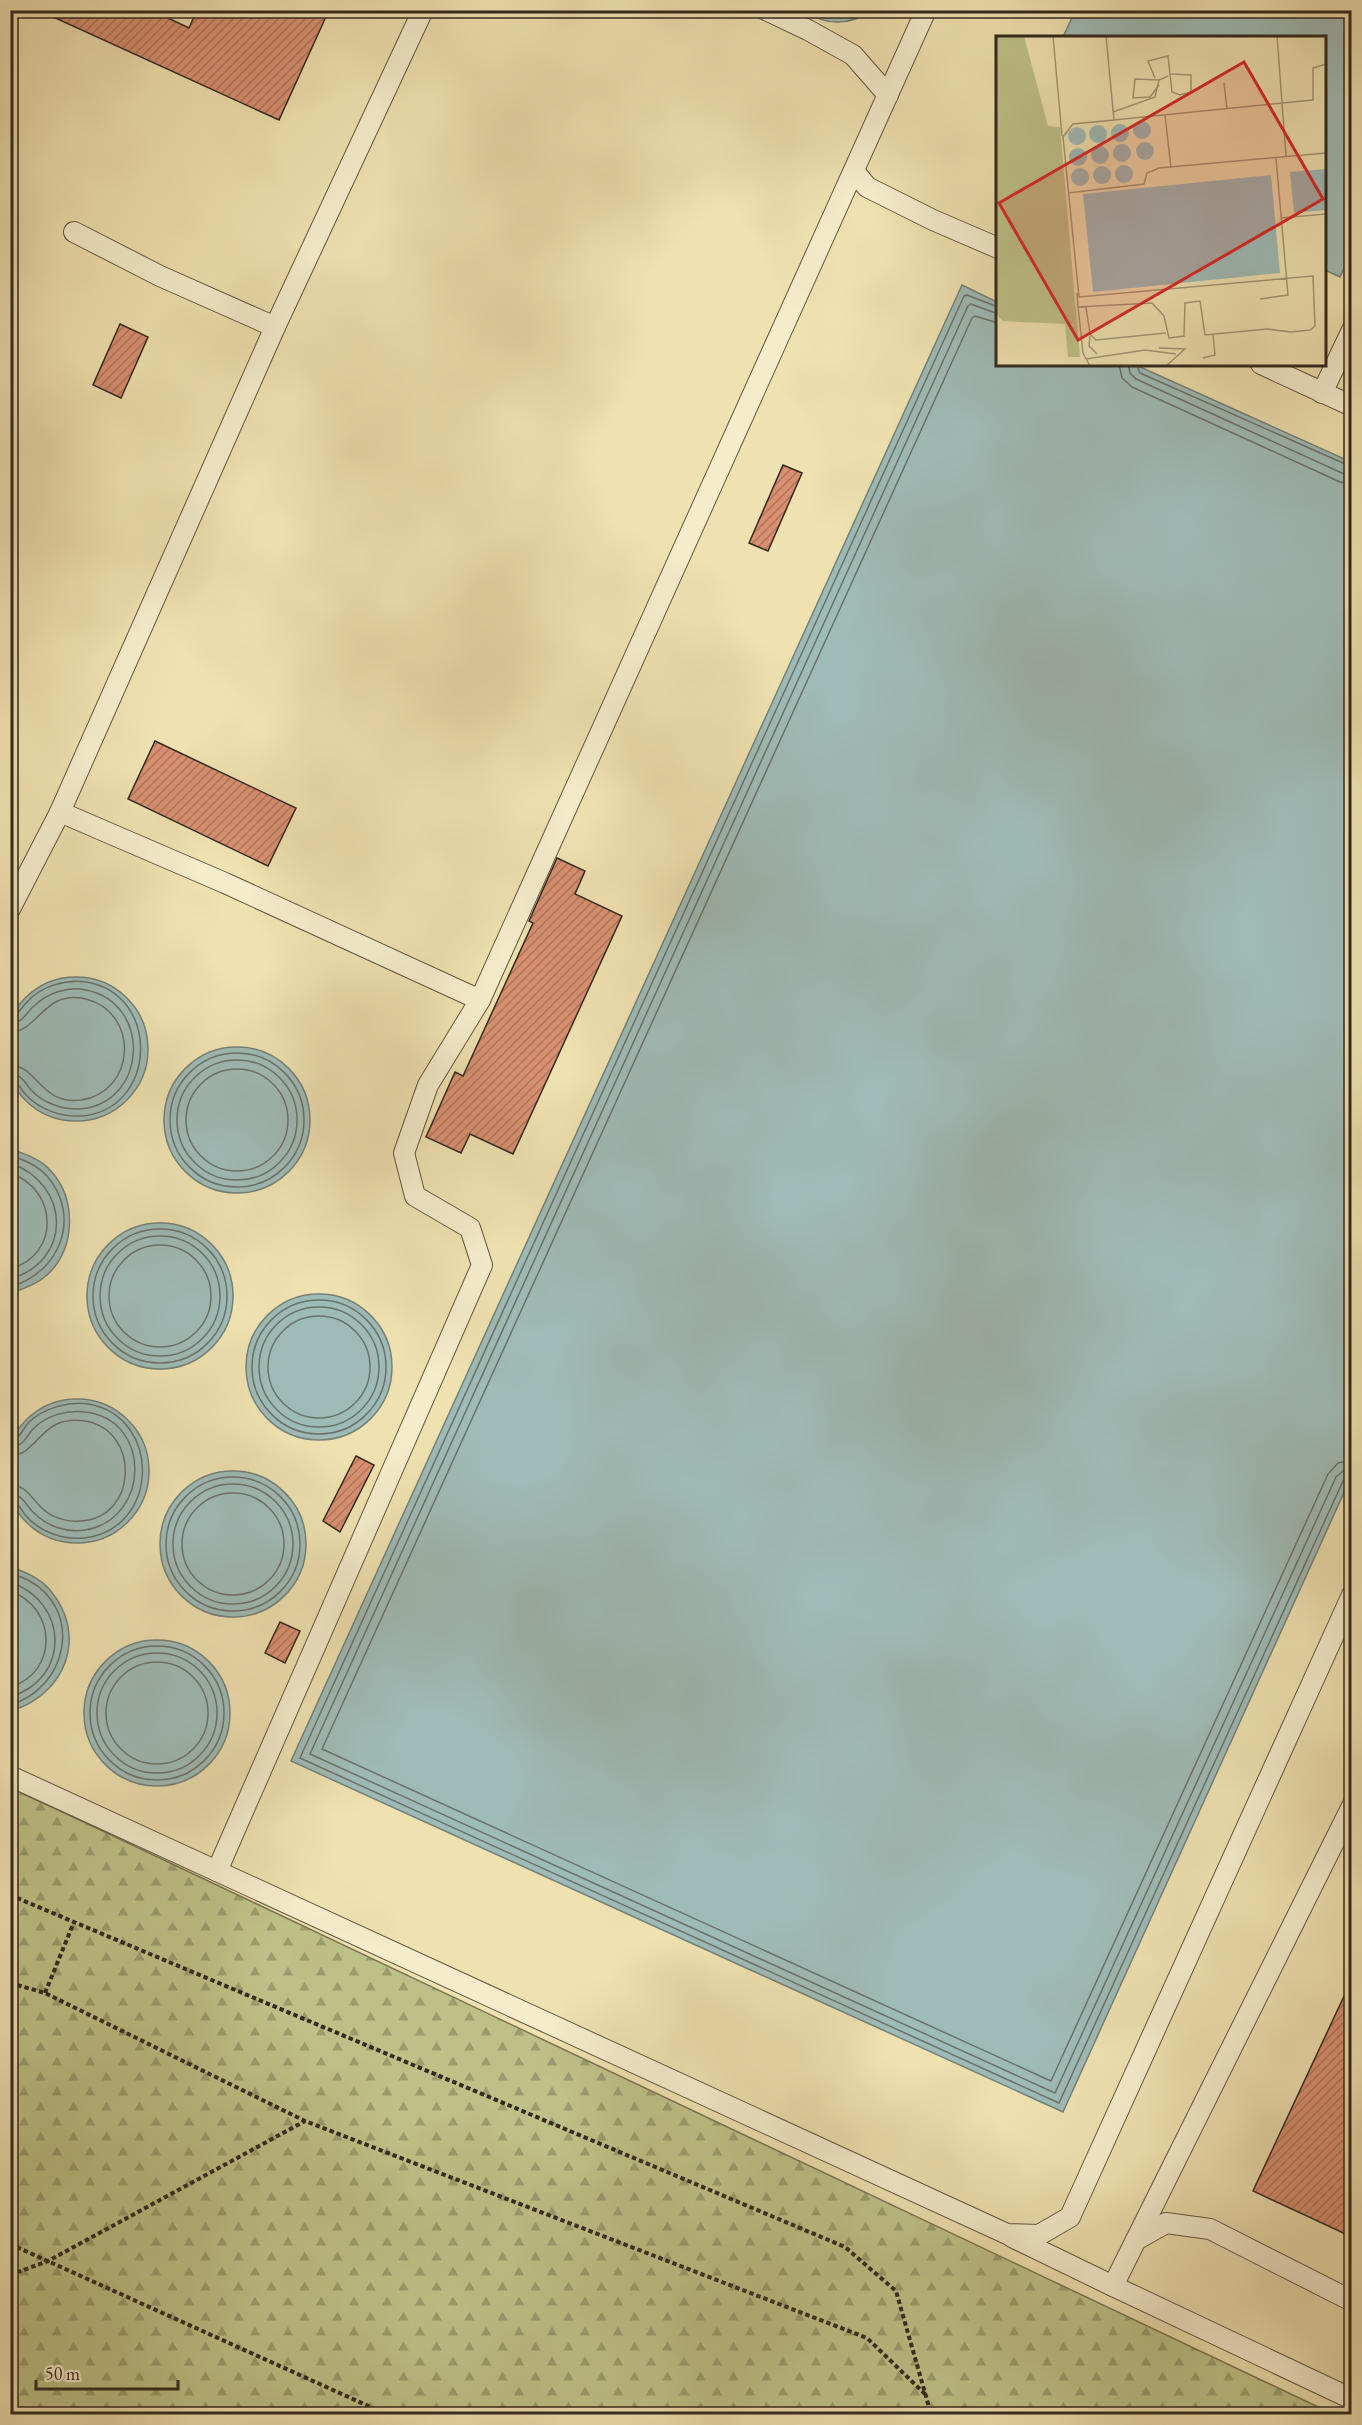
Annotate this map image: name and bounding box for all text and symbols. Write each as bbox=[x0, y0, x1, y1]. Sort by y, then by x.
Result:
inset map bbox=[996, 36, 1326, 366]
scale bar bbox=[36, 2353, 178, 2391]
text: 50 m bbox=[45, 2362, 80, 2385]

